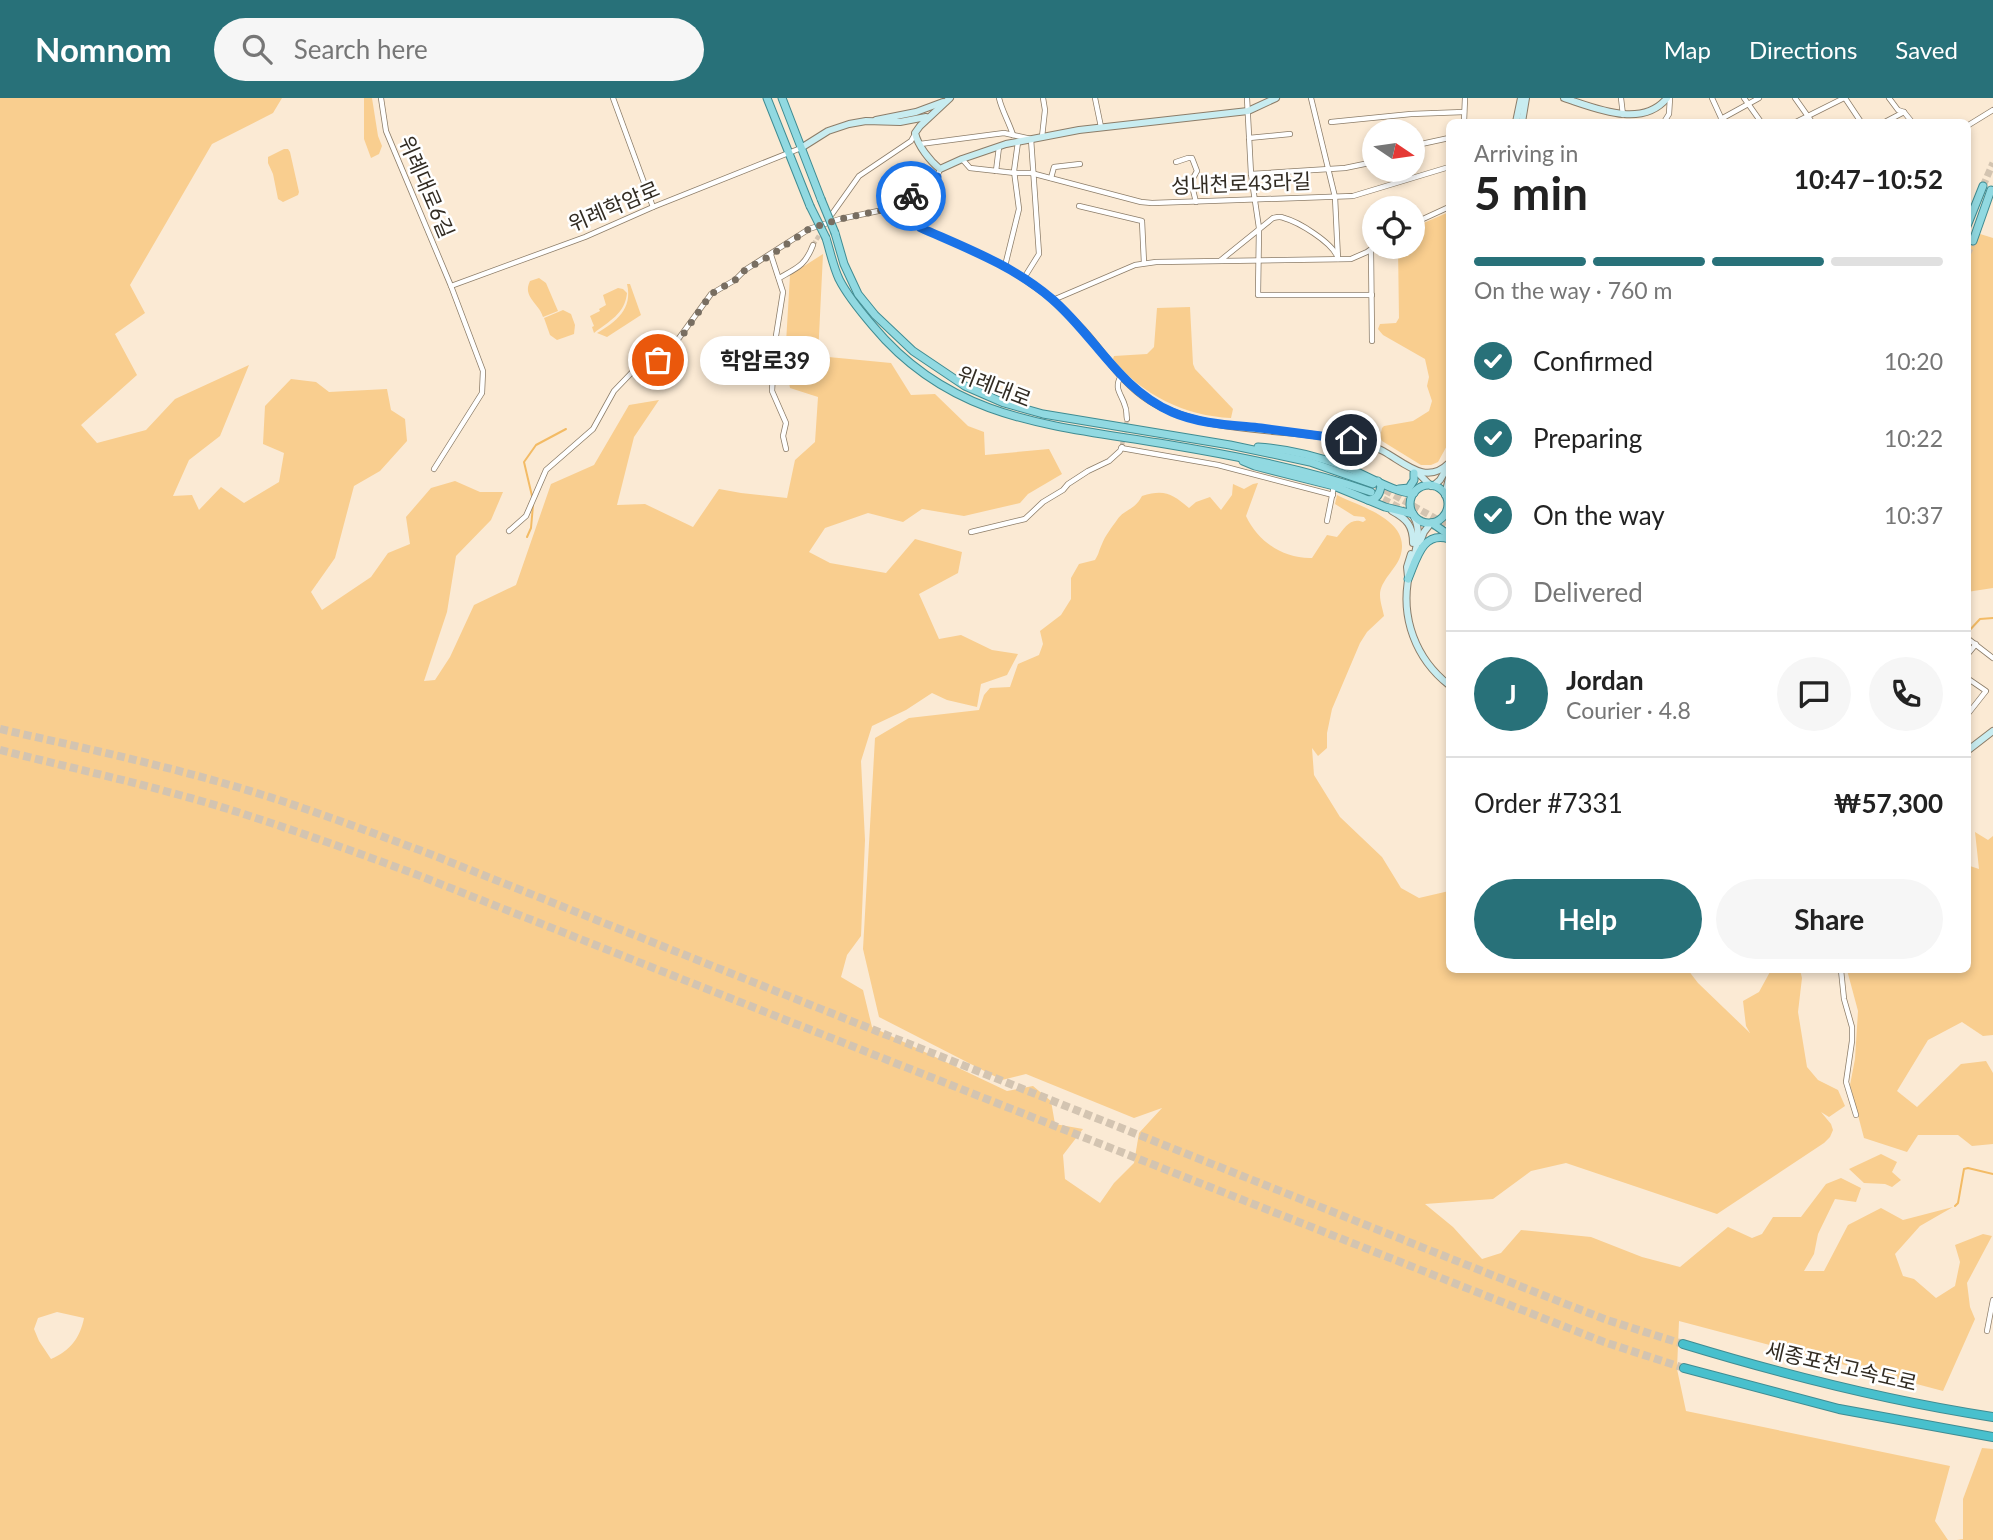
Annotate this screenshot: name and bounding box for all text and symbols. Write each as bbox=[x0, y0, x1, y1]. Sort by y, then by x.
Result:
search box bbox=[214, 18, 704, 81]
text: Nomnom bbox=[35, 29, 172, 69]
icon: search bbox=[238, 30, 276, 68]
text: Search here bbox=[294, 33, 428, 65]
text: Map bbox=[1664, 35, 1711, 64]
text: Directions bbox=[1749, 35, 1857, 64]
text: Saved bbox=[1895, 35, 1958, 64]
north arrow bbox=[1362, 119, 1424, 182]
map controls bbox=[1362, 119, 1425, 259]
street label: 위례대로6길 bbox=[395, 131, 460, 241]
text: Arriving in bbox=[1474, 139, 1578, 167]
courier bbox=[876, 161, 946, 231]
text: 10:47–10:52 bbox=[1794, 163, 1943, 195]
text: 5 min bbox=[1474, 165, 1588, 220]
street label: 성내천로43라길 bbox=[1170, 168, 1311, 197]
street label: 위례학암로 bbox=[564, 175, 663, 236]
icon: bike bbox=[892, 177, 930, 215]
button: locate bbox=[1362, 196, 1425, 259]
text: On the way · 760 m bbox=[1474, 276, 1673, 304]
pin bbox=[628, 330, 688, 390]
callout: 학암로39 bbox=[700, 336, 830, 384]
icon: bag bbox=[639, 341, 677, 379]
icon: check bbox=[1474, 342, 1512, 380]
text: Confirmed bbox=[1533, 345, 1653, 377]
text: 학암로39 bbox=[720, 346, 810, 374]
text: 10:20 bbox=[1884, 347, 1943, 375]
street label: 위례대로 bbox=[954, 360, 1035, 411]
pin bbox=[1321, 410, 1381, 470]
icon: check bbox=[1474, 419, 1512, 457]
icon: home bbox=[1332, 421, 1370, 459]
text: Preparing bbox=[1533, 422, 1642, 454]
text: 10:22 bbox=[1884, 424, 1943, 452]
icon: check bbox=[1474, 496, 1512, 534]
text: On the way bbox=[1533, 499, 1665, 531]
text: 10:37 bbox=[1884, 501, 1943, 529]
text: Delivered bbox=[1533, 576, 1643, 608]
button: chat bbox=[1777, 657, 1851, 731]
button: phone bbox=[1869, 657, 1943, 731]
text: Jordan bbox=[1566, 664, 1644, 696]
text: J bbox=[1505, 678, 1517, 710]
text: Courier · 4.8 bbox=[1566, 696, 1691, 724]
text: Order #7331 bbox=[1474, 787, 1623, 819]
text: ₩57,300 bbox=[1833, 787, 1943, 819]
button: Help bbox=[1474, 879, 1702, 959]
button: Share bbox=[1716, 879, 1943, 959]
street label: 세종포천고속도로 bbox=[1763, 1336, 1919, 1395]

